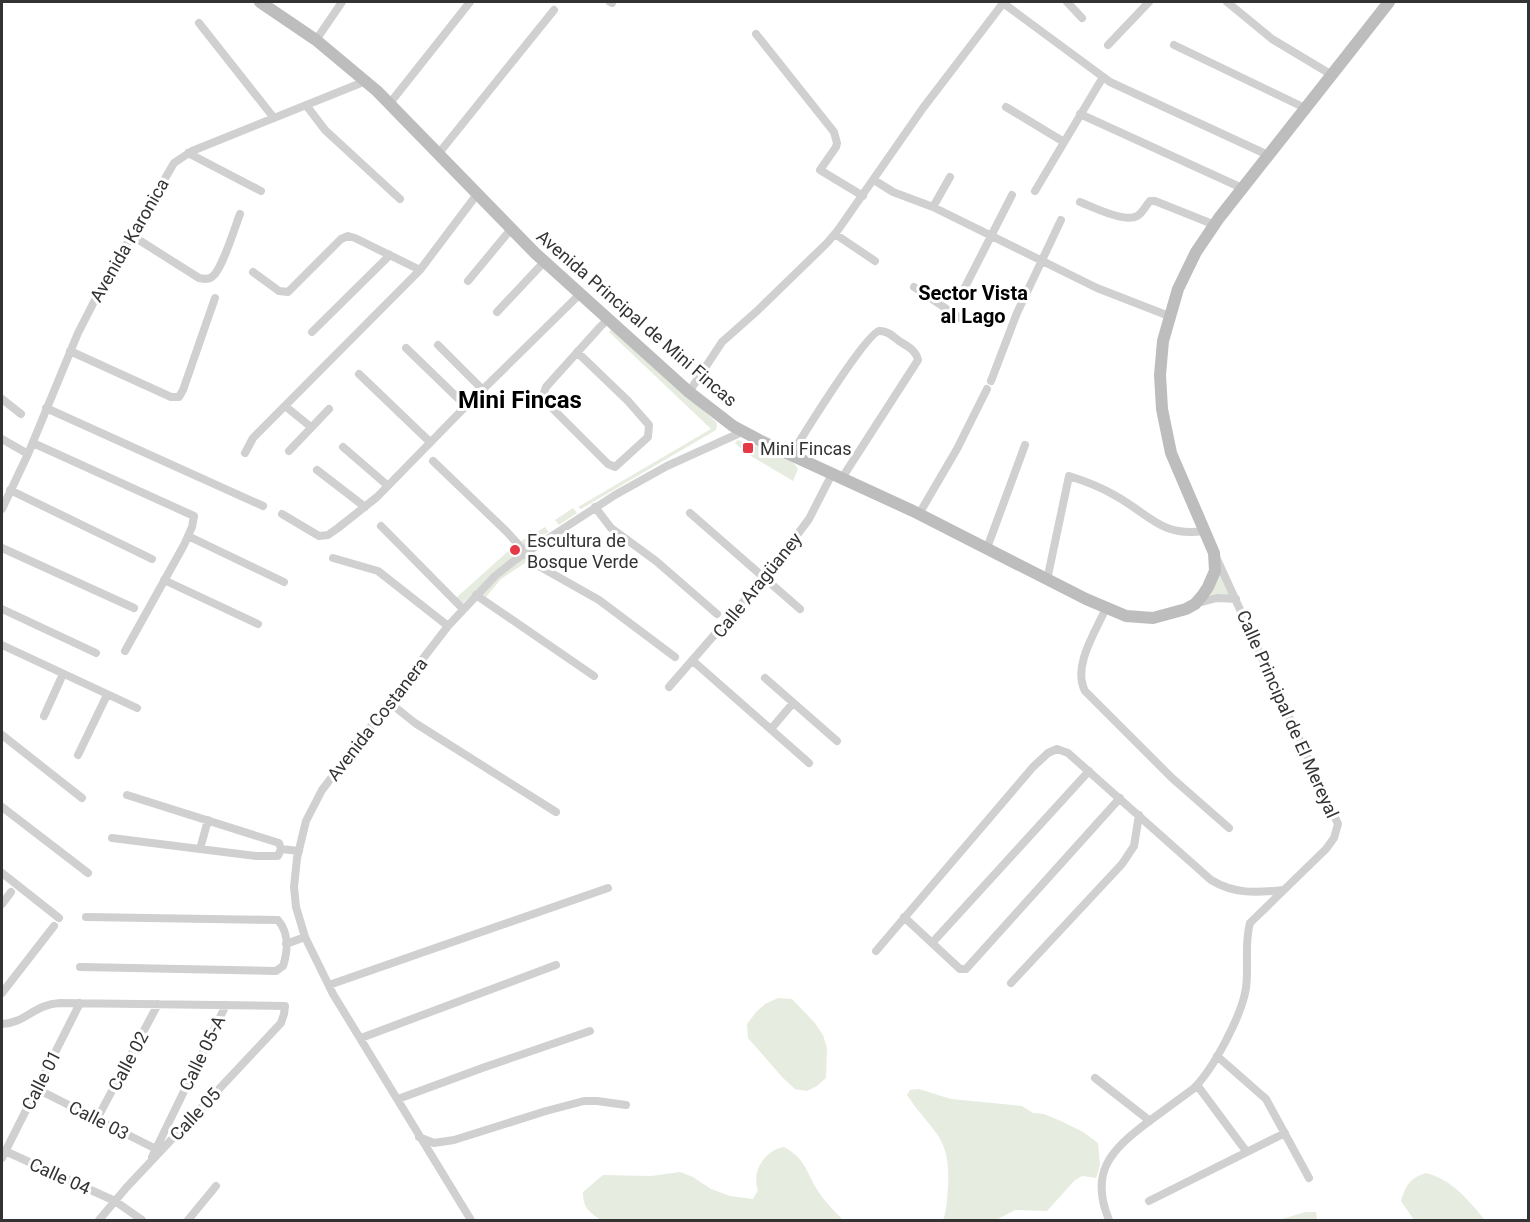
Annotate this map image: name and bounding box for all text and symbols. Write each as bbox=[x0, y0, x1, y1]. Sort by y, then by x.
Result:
street label: Avenida Karonica bbox=[85, 175, 173, 305]
street label: Avenida Principal de Mini Fincas bbox=[533, 225, 741, 411]
district label: Sector Vista al Lago bbox=[918, 281, 1028, 328]
district label: Mini Fincas bbox=[458, 386, 582, 414]
place label: Mini Fincas bbox=[760, 438, 852, 459]
marker: Mini Fincas bbox=[741, 441, 755, 455]
street label: Calle Aragüaney bbox=[708, 528, 806, 642]
place label: Escultura de Bosque Verde bbox=[527, 530, 638, 572]
marker: Escultura de Bosque Verde bbox=[508, 543, 522, 557]
street label: Calle Principal de El Mereyal bbox=[1233, 607, 1343, 821]
street label: Avenida Costanera bbox=[323, 653, 431, 785]
street label: Calle 05-A bbox=[175, 1012, 229, 1094]
street label: Calle 02 bbox=[104, 1028, 152, 1094]
street label: Calle 01 bbox=[17, 1046, 65, 1114]
street label: Calle 05 bbox=[165, 1083, 225, 1145]
street label: Calle 03 bbox=[65, 1096, 133, 1144]
street label: Calle 04 bbox=[26, 1153, 94, 1199]

